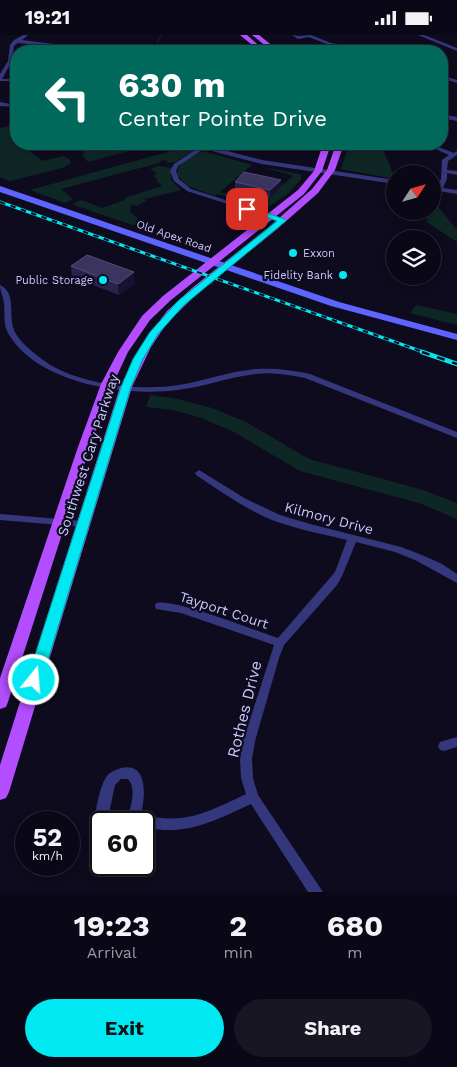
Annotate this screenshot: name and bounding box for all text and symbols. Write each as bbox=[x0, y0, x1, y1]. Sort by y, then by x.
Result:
text: 19:21 bbox=[25, 6, 70, 29]
text: 630 m bbox=[118, 64, 226, 106]
icon: left bbox=[35, 65, 100, 130]
text: Center Pointe Drive bbox=[118, 106, 327, 131]
north arrow bbox=[386, 165, 441, 220]
map controls bbox=[386, 165, 441, 285]
pin bbox=[226, 188, 268, 230]
icon: arrive bbox=[233, 195, 261, 223]
street label: Old Apex Road bbox=[135, 218, 213, 255]
button: layers bbox=[386, 230, 441, 285]
marker: Exxon bbox=[287, 247, 299, 259]
place label: Exxon bbox=[303, 247, 335, 260]
place label: Fidelity Bank bbox=[264, 269, 333, 282]
marker: Fidelity Bank bbox=[337, 269, 349, 281]
place label: Public Storage bbox=[15, 274, 93, 287]
marker: Public Storage bbox=[97, 274, 109, 286]
street label: Southwest Cary Parkway bbox=[54, 371, 122, 538]
street label: Kilmory Drive bbox=[283, 498, 375, 538]
street label: Tayport Court bbox=[177, 588, 271, 632]
position arrow bbox=[7, 653, 59, 705]
street label: Rothes Drive bbox=[223, 659, 266, 760]
speed limit sign: 60 bbox=[90, 811, 155, 876]
text: 52 bbox=[33, 823, 62, 852]
text: km/h bbox=[32, 849, 63, 863]
text: 19:23 bbox=[74, 908, 150, 943]
text: 2 bbox=[229, 908, 247, 943]
text: 680 bbox=[327, 908, 383, 943]
text: Arrival bbox=[87, 943, 137, 962]
text: min bbox=[224, 943, 253, 962]
text: m bbox=[347, 943, 363, 962]
button: Exit bbox=[25, 999, 224, 1057]
button: Share bbox=[234, 999, 432, 1057]

